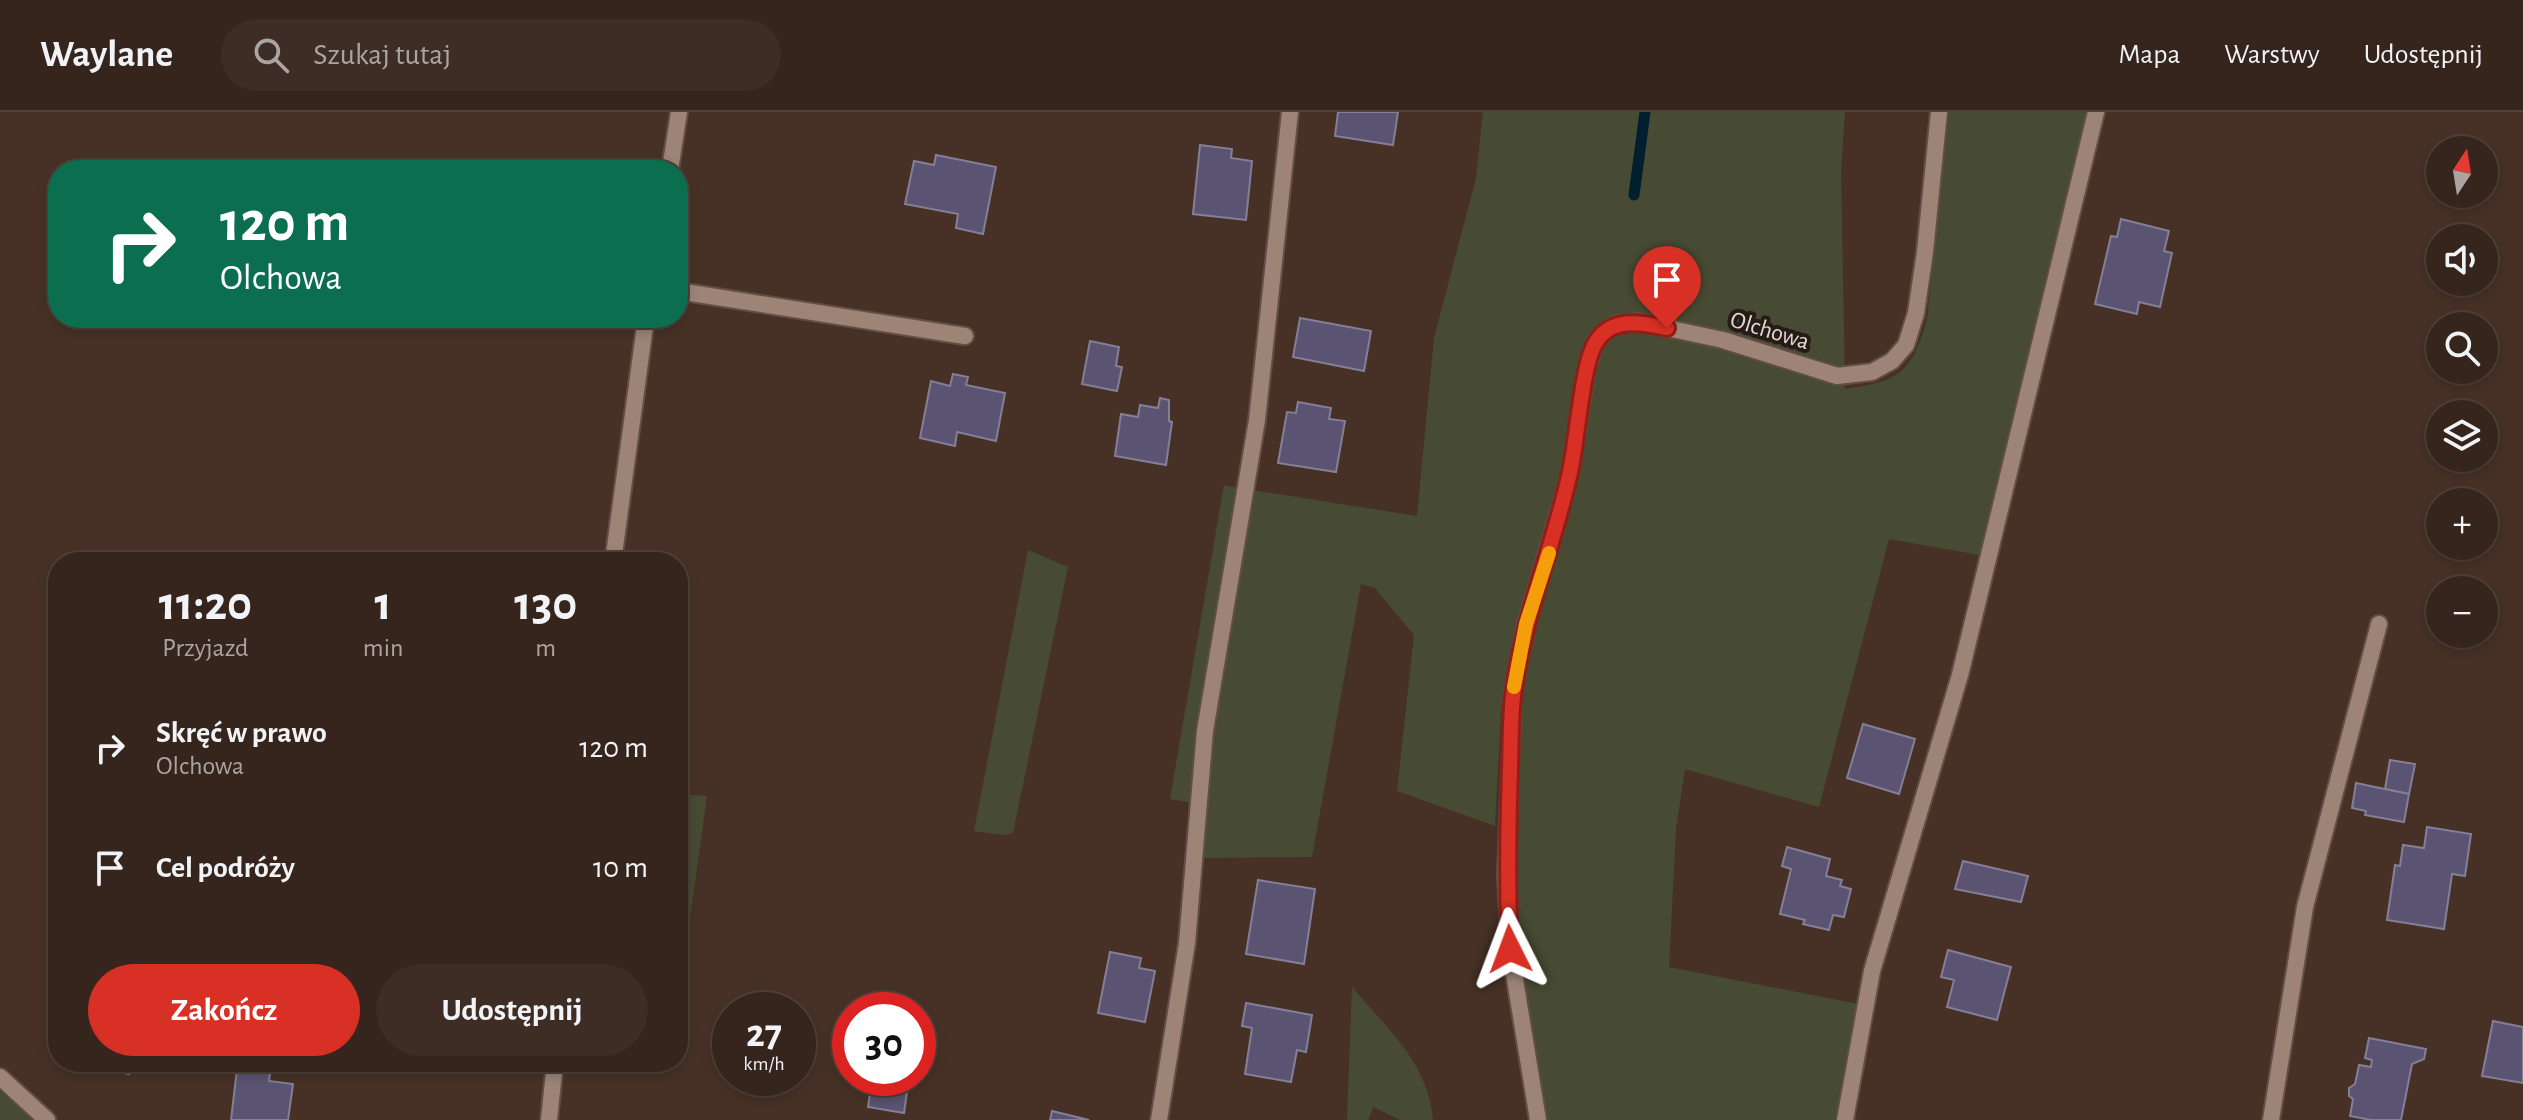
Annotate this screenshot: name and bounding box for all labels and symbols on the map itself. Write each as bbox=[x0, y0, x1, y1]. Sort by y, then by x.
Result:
north arrow bbox=[2426, 136, 2498, 208]
pin bbox=[1633, 246, 1701, 328]
street label: Olchowa bbox=[1727, 308, 1812, 354]
position arrow bbox=[1468, 907, 1552, 991]
speed limit sign: 30 bbox=[832, 992, 936, 1096]

